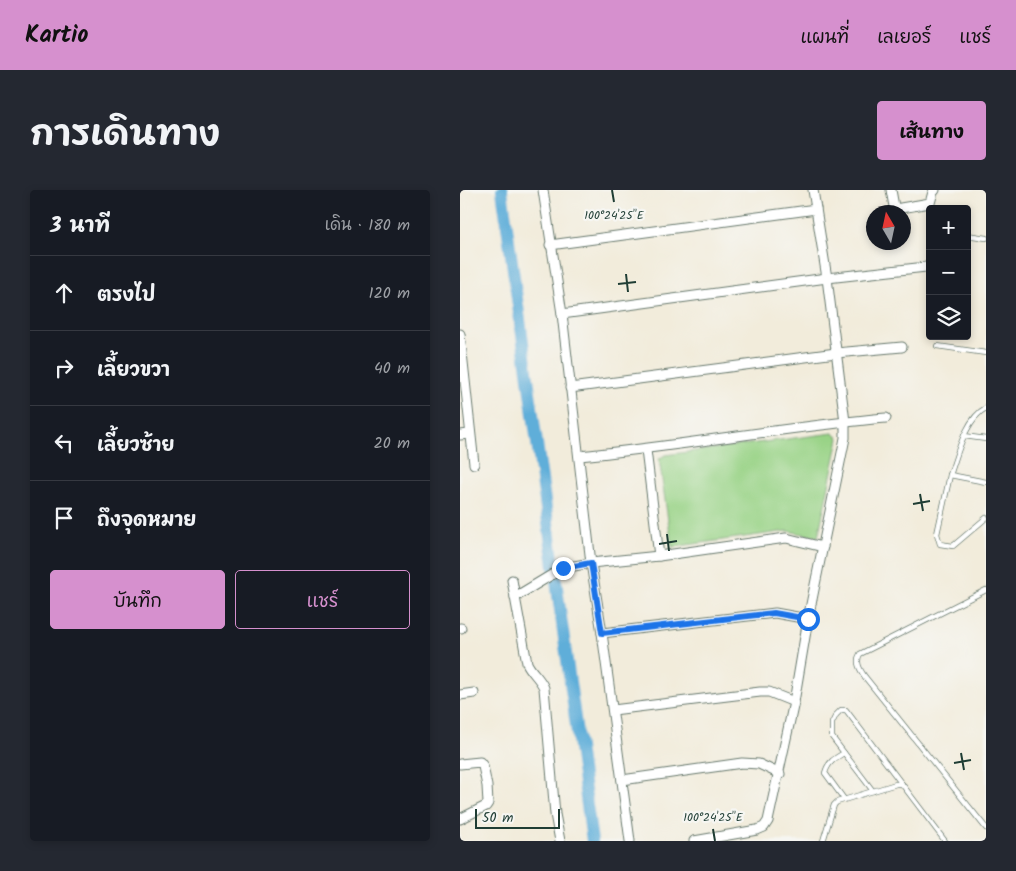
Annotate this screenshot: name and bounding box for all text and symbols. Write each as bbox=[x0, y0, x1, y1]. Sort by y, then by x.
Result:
text: Kartio bbox=[25, 16, 88, 55]
text: แผนที่ bbox=[801, 24, 849, 53]
text: เลเยอร์ bbox=[877, 24, 931, 53]
text: แชร์ bbox=[959, 24, 991, 53]
button: เส้นทาง bbox=[877, 101, 986, 160]
text: การเดินทาง bbox=[30, 108, 220, 164]
north arrow bbox=[866, 205, 911, 250]
map controls bbox=[926, 205, 971, 340]
button: + bbox=[926, 205, 971, 250]
text: 100°24'25"E bbox=[584, 206, 645, 225]
text: 3 นาที bbox=[50, 210, 110, 243]
text: เดิน · 180 m bbox=[325, 213, 410, 238]
button: − bbox=[926, 250, 971, 295]
icon: ahead bbox=[50, 279, 78, 307]
text: ตรงไป bbox=[97, 281, 155, 311]
text: 120 m bbox=[369, 281, 410, 306]
button: layers bbox=[926, 295, 971, 340]
icon: right bbox=[50, 354, 78, 382]
text: เลี้ยวขวา bbox=[97, 356, 170, 386]
text: 40 m bbox=[374, 356, 410, 381]
icon: left bbox=[50, 429, 78, 457]
text: เลี้ยวซ้าย bbox=[97, 431, 174, 461]
text: 20 m bbox=[374, 431, 410, 456]
icon: arrive bbox=[50, 504, 78, 532]
text: ถึงจุดหมาย bbox=[97, 506, 196, 536]
route end bbox=[552, 557, 575, 580]
button: บันทึก bbox=[50, 570, 225, 629]
button: แชร์ bbox=[235, 570, 410, 629]
route start bbox=[797, 608, 820, 631]
scale bar bbox=[475, 806, 560, 829]
text: 50 m bbox=[482, 807, 513, 829]
text: 100°24'25"E bbox=[683, 808, 744, 827]

